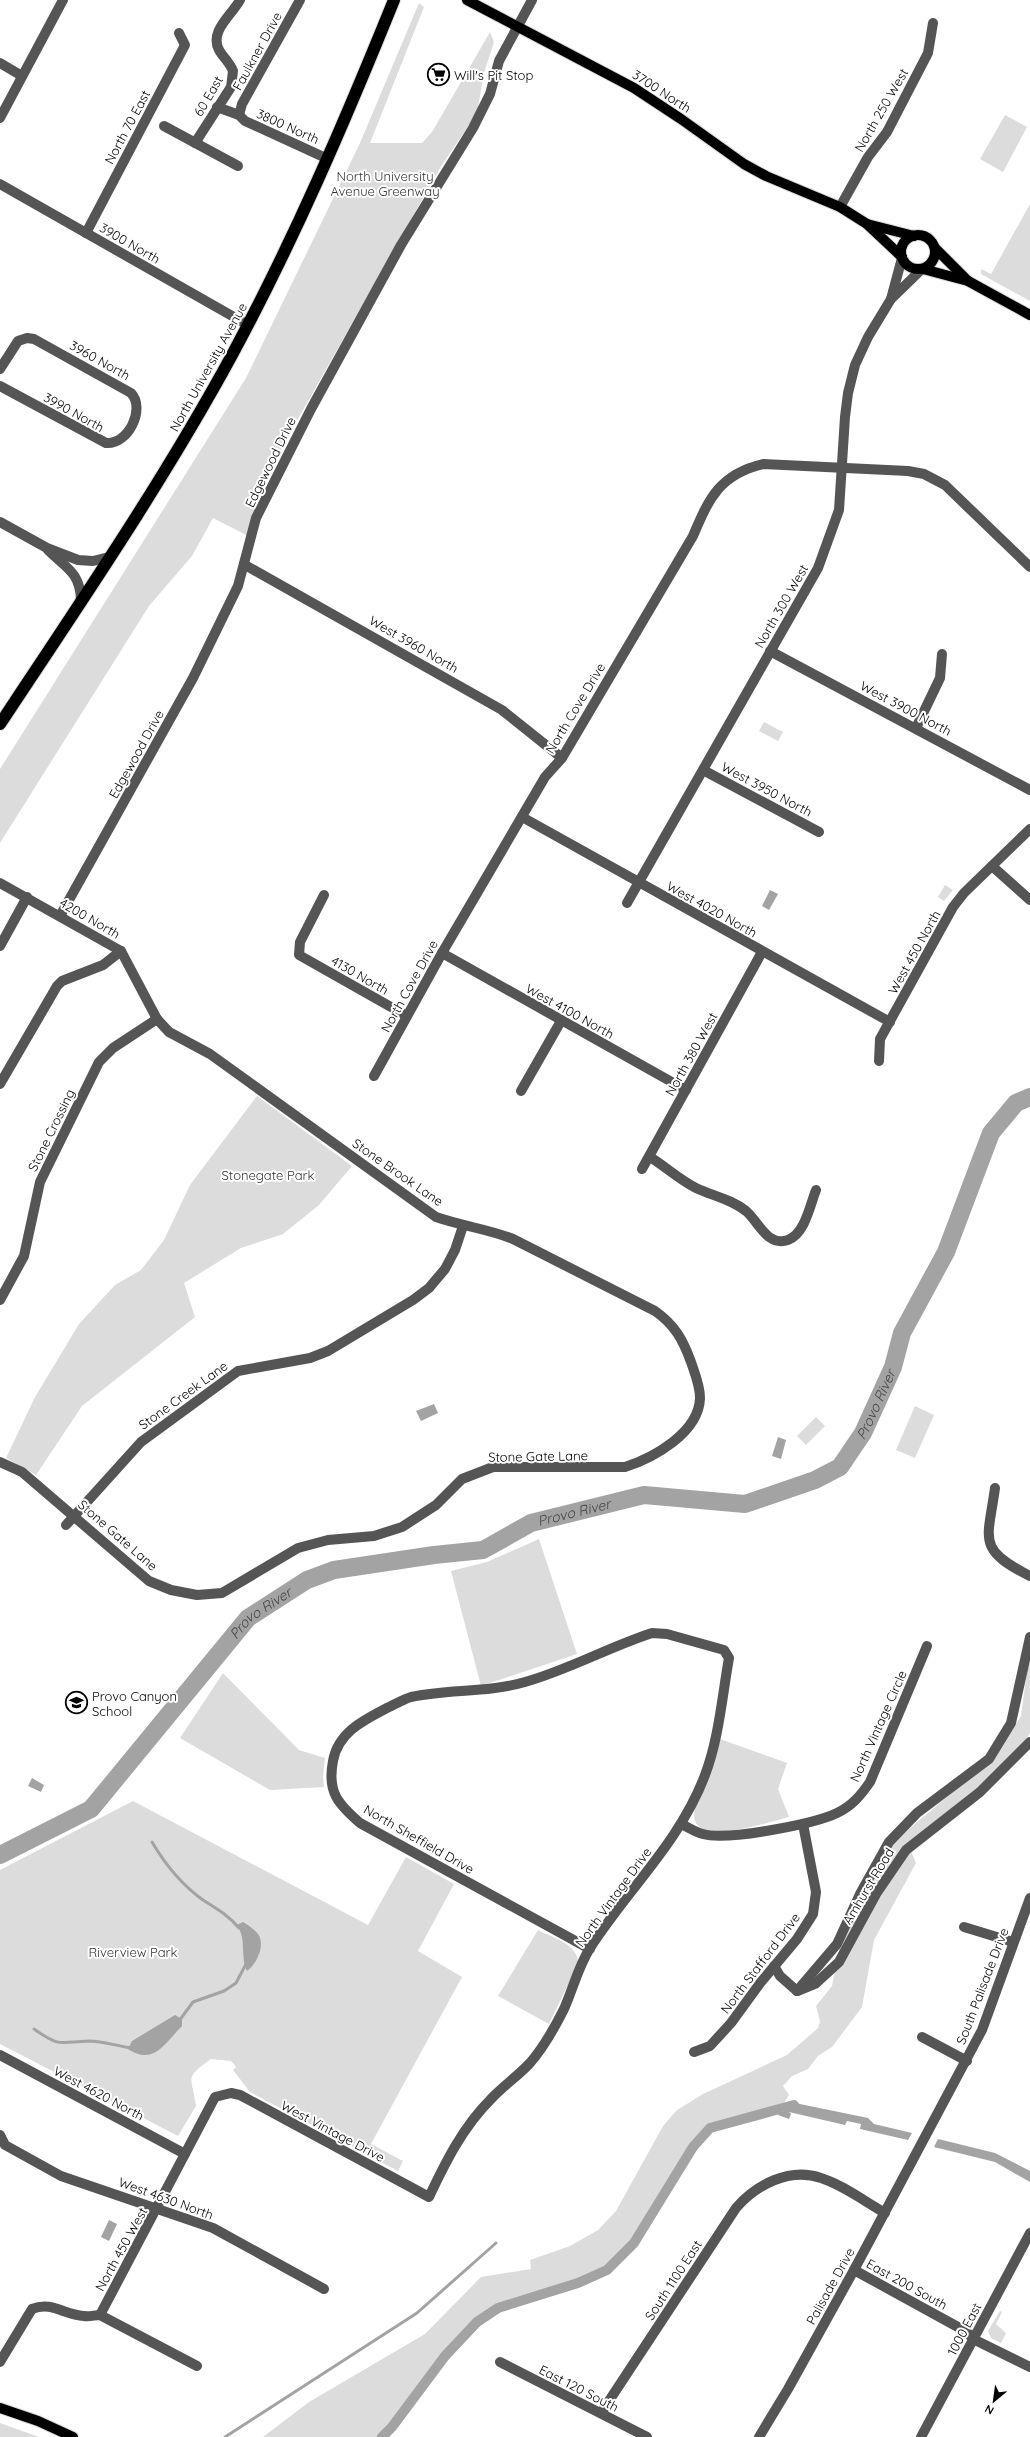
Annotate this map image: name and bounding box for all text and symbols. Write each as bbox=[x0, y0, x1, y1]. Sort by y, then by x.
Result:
street label: Faulkner Drive bbox=[229, 9, 285, 93]
supermarket icon: Will's Pit Stop bbox=[425, 62, 451, 88]
street label: 3700 North bbox=[630, 66, 694, 116]
street label: North 250 West bbox=[851, 66, 911, 154]
place label: Will's Pit Stop bbox=[454, 67, 533, 83]
street label: 60 East bbox=[190, 73, 226, 119]
street label: North 70 East bbox=[101, 87, 153, 167]
street label: 3800 North bbox=[254, 105, 322, 147]
park label: North University Avenue Greenway bbox=[330, 168, 440, 199]
street label: 3900 North bbox=[97, 219, 163, 267]
street label: North University Avenue bbox=[166, 300, 250, 434]
street label: 3960 North bbox=[67, 337, 133, 383]
street label: 3990 North bbox=[41, 389, 107, 435]
street label: Edgewood Drive bbox=[241, 414, 299, 510]
street label: North 300 West bbox=[751, 561, 811, 651]
street label: West 3960 North bbox=[367, 612, 461, 676]
street label: North Cove Drive bbox=[542, 660, 608, 756]
street label: West 3900 North bbox=[858, 677, 954, 739]
street label: Edgewood Drive bbox=[105, 707, 167, 801]
street label: West 3950 North bbox=[719, 758, 815, 820]
street label: West 4020 North bbox=[664, 878, 760, 940]
street label: 4200 North bbox=[57, 894, 123, 942]
street label: West 450 North bbox=[884, 907, 944, 997]
street label: North Cove Drive bbox=[377, 937, 441, 1035]
street label: 4130 North bbox=[328, 952, 392, 998]
street label: West 4100 North bbox=[523, 980, 617, 1042]
street label: North 380 West bbox=[661, 1009, 721, 1099]
street label: Stone Crossing bbox=[24, 1086, 78, 1174]
street label: Stone Brook Lane bbox=[350, 1135, 446, 1209]
park label: Stonegate Park bbox=[222, 1167, 315, 1183]
street label: Stone Creek Lane bbox=[135, 1357, 231, 1433]
water label: Provo River bbox=[852, 1365, 900, 1443]
street label: Stone Gate Lane bbox=[488, 1447, 588, 1465]
water label: Provo River bbox=[536, 1494, 614, 1530]
street label: Stone Gate Lane bbox=[75, 1496, 161, 1574]
water label: Provo River bbox=[226, 1582, 296, 1643]
street label: North Vintage Circle bbox=[846, 1668, 910, 1784]
place label: Provo Canyon School bbox=[92, 1688, 177, 1719]
school or university icon: Provo Canyon School bbox=[63, 1690, 89, 1716]
street label: North Sheffield Drive bbox=[361, 1801, 477, 1877]
street label: North Vintage Drive bbox=[572, 1844, 654, 1950]
street label: Amhurst Road bbox=[839, 1845, 897, 1927]
street label: North Stafford Drive bbox=[717, 1910, 803, 2016]
street label: South Palisade Drive bbox=[952, 1926, 1012, 2046]
park label: Riverview Park bbox=[88, 1944, 178, 1960]
street label: West 4620 North bbox=[51, 2062, 147, 2124]
street label: West Vintage Drive bbox=[278, 2097, 388, 2165]
street label: West 4630 North bbox=[116, 2173, 216, 2223]
street label: North 450 West bbox=[91, 2204, 151, 2294]
street label: South 1100 East bbox=[641, 2237, 705, 2323]
street label: Palisade Drive bbox=[802, 2245, 858, 2327]
street label: East 200 South bbox=[864, 2255, 950, 2313]
street label: 1000 East bbox=[943, 2300, 985, 2358]
street label: East 120 South bbox=[537, 2361, 621, 2415]
north arrow bbox=[974, 2381, 1014, 2421]
text: N bbox=[982, 2402, 996, 2418]

